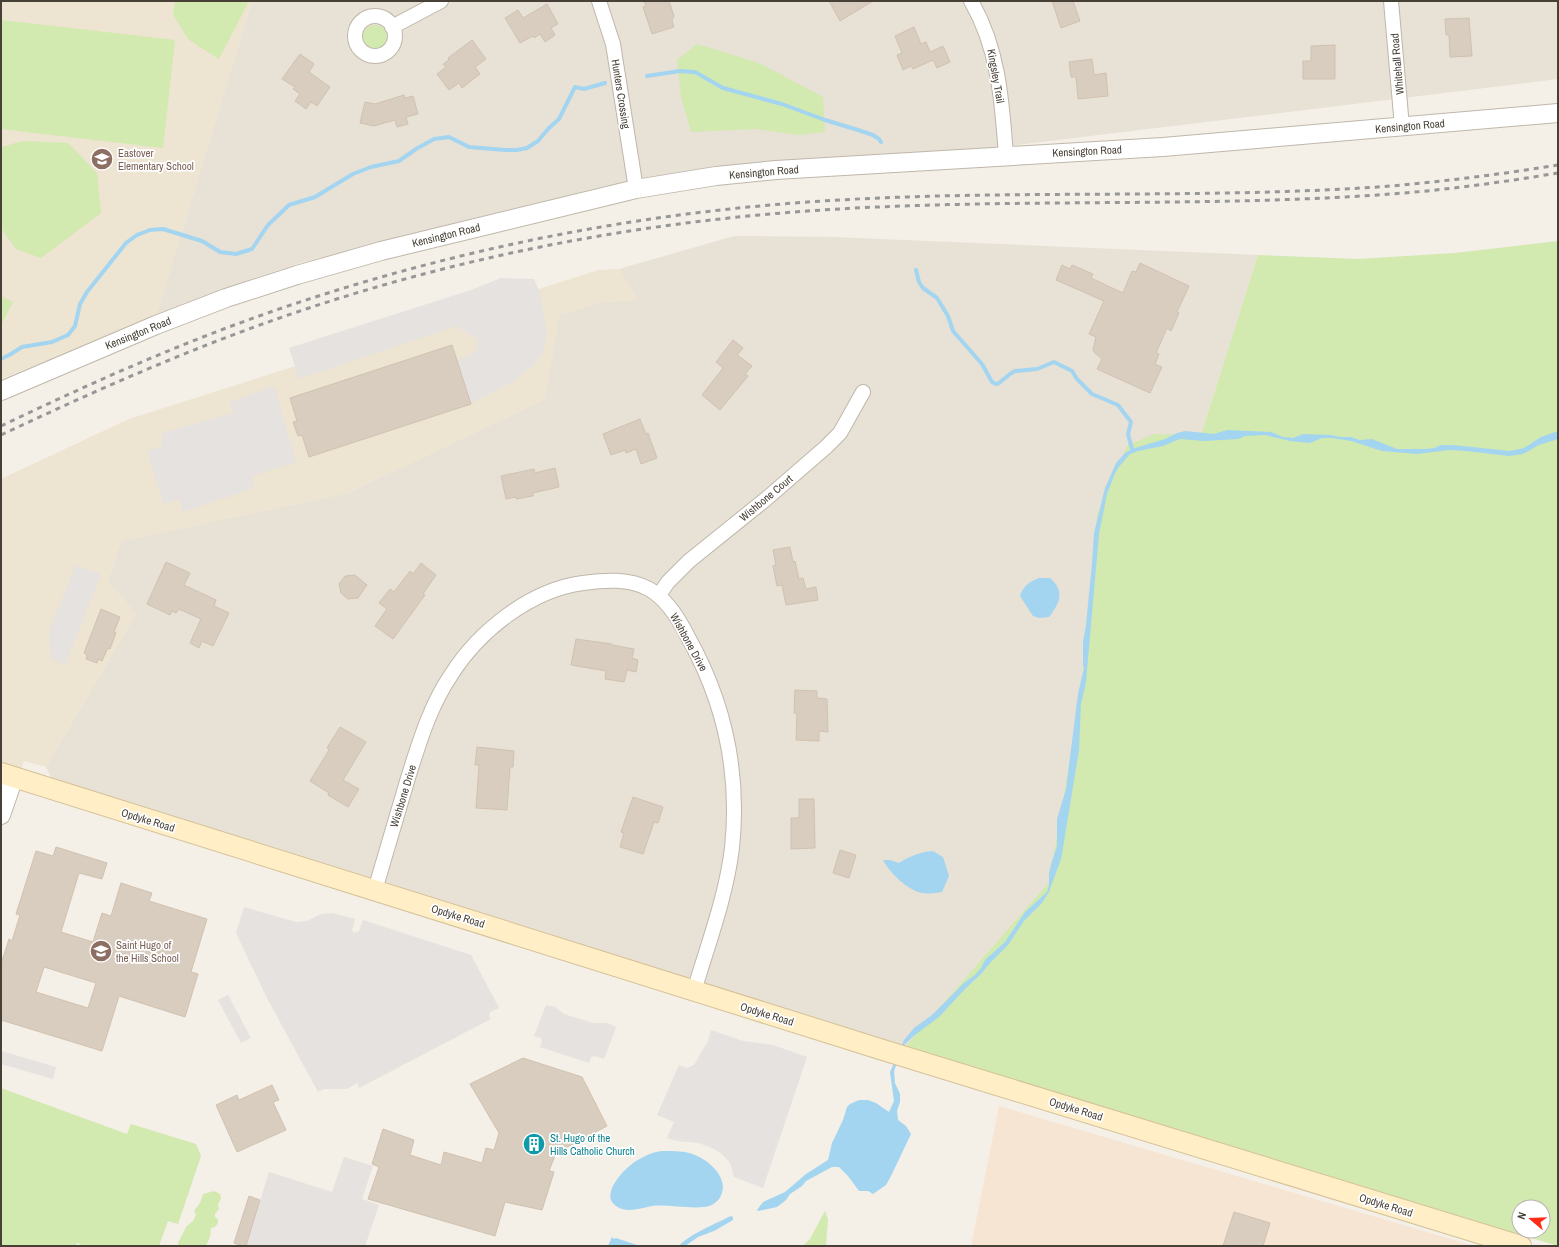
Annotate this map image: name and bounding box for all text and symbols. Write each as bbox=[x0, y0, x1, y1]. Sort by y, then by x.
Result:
street label: Whitehall Road bbox=[1387, 33, 1407, 95]
street label: Kingsley Trail bbox=[984, 48, 1008, 104]
street label: Hunters Crossing bbox=[609, 58, 633, 130]
street label: Kensington Road bbox=[1375, 116, 1445, 136]
street label: Kensington Road bbox=[1052, 142, 1122, 160]
school or university icon: Eastover Elementary School bbox=[89, 146, 115, 172]
place label: Eastover Elementary School bbox=[118, 146, 194, 173]
street label: Kensington Road bbox=[729, 162, 799, 182]
street label: Kensington Road bbox=[410, 220, 482, 250]
street label: Kensington Road bbox=[103, 313, 173, 353]
street label: Wishbone Court bbox=[737, 471, 796, 524]
street label: Wishbone Drive bbox=[667, 610, 711, 674]
street label: Wishbone Drive bbox=[387, 763, 419, 829]
street label: Opdyke Road bbox=[120, 805, 176, 835]
street label: Opdyke Road bbox=[430, 901, 486, 931]
school or university icon: Saint Hugo of the Hills School bbox=[88, 938, 114, 964]
place label: Saint Hugo of the Hills School bbox=[116, 938, 179, 965]
street label: Opdyke Road bbox=[739, 999, 795, 1029]
street label: Opdyke Road bbox=[1048, 1094, 1104, 1124]
building icon: St. Hugo of the Hills Catholic Church bbox=[521, 1131, 547, 1157]
place label: St. Hugo of the Hills Catholic Church bbox=[550, 1131, 635, 1158]
street label: Opdyke Road bbox=[1358, 1190, 1414, 1220]
north arrow bbox=[1511, 1199, 1551, 1239]
text: N bbox=[1514, 1210, 1529, 1221]

